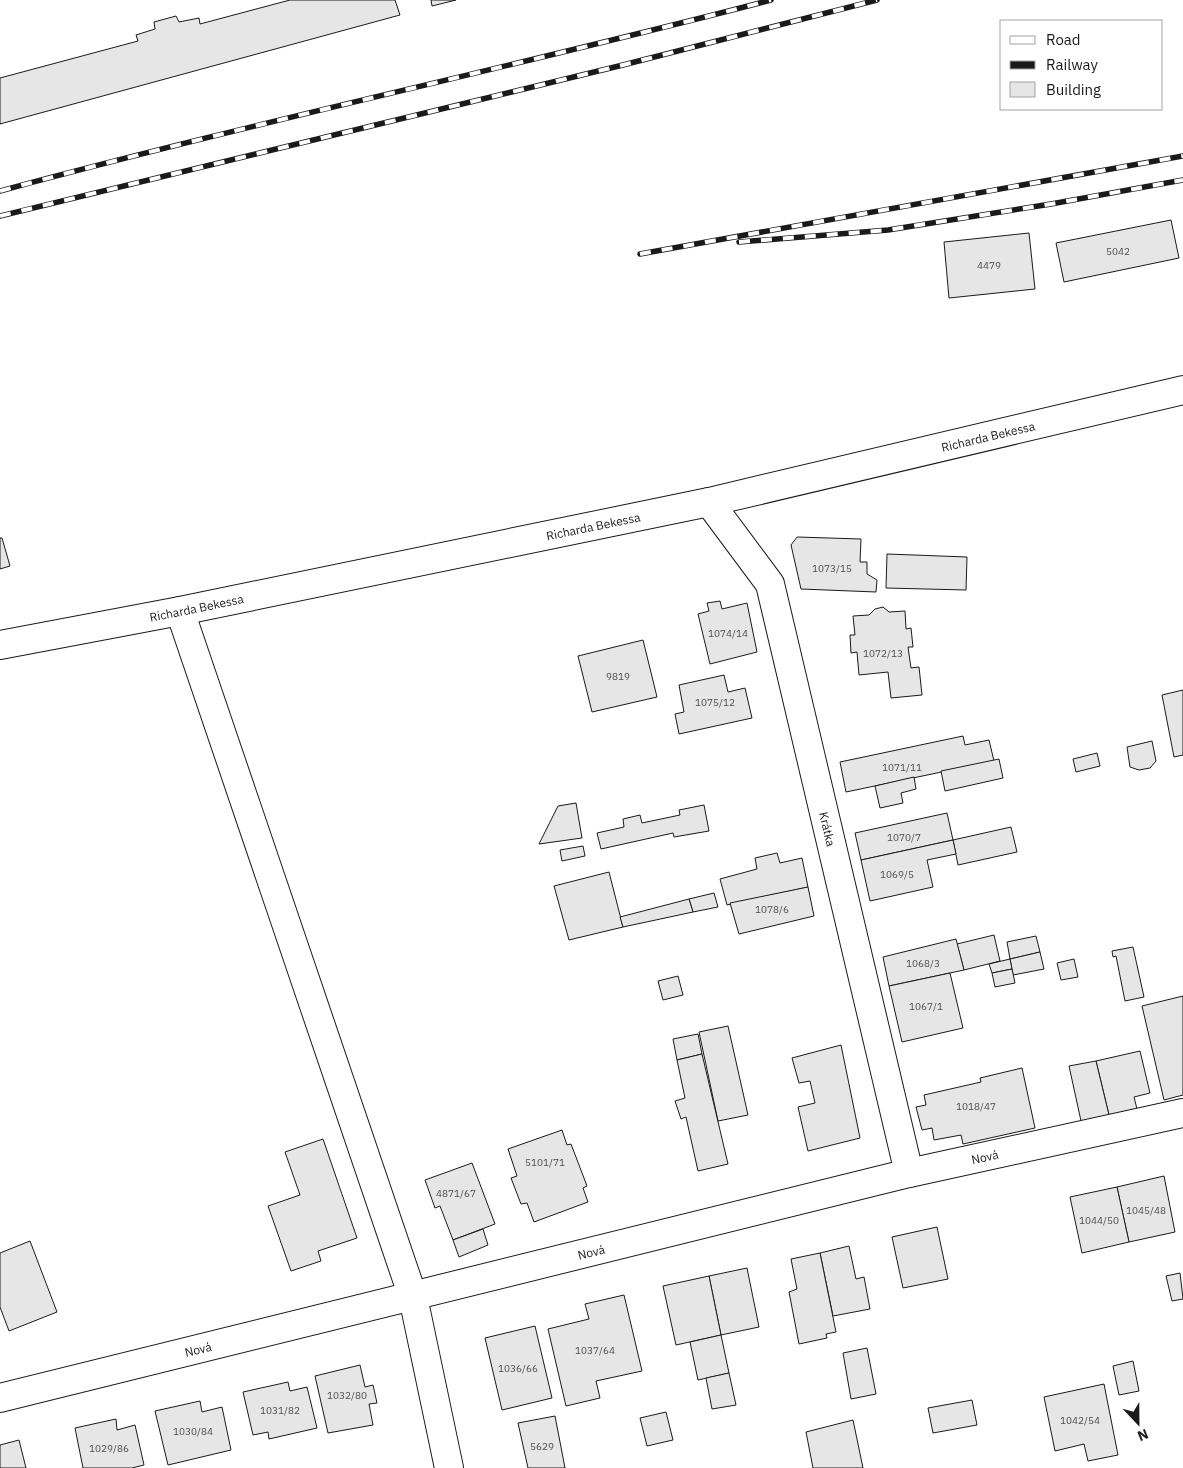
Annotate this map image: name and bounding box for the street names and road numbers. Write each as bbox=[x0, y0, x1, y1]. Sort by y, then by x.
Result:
street label: Richarda Bekessa bbox=[940, 418, 1037, 454]
street label: Richarda Bekessa bbox=[545, 509, 642, 543]
street label: Richarda Bekessa bbox=[148, 590, 245, 624]
street label: Krátka bbox=[816, 810, 839, 848]
street label: Nová bbox=[970, 1146, 1000, 1167]
street label: Nová bbox=[576, 1241, 607, 1262]
street label: Nová bbox=[183, 1338, 214, 1360]

